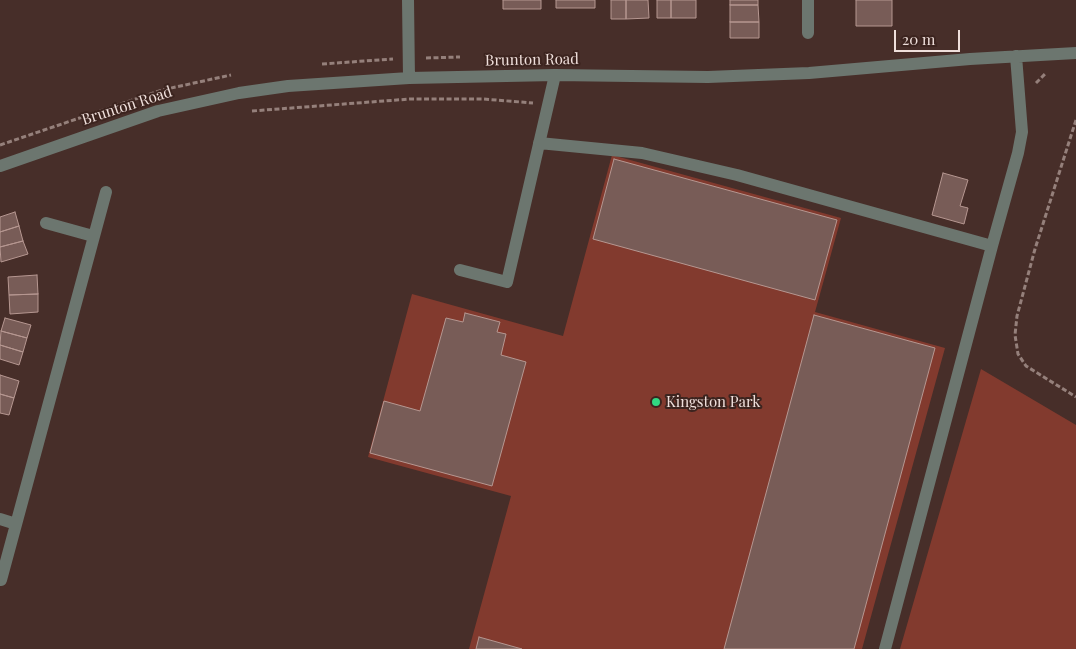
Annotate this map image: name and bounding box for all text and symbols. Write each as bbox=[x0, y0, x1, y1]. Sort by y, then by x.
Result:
scale bar bbox=[896, 20, 962, 52]
text: 20 m bbox=[902, 29, 935, 49]
street label: Brunton Road bbox=[485, 50, 579, 70]
street label: Brunton Road bbox=[80, 83, 174, 129]
place label: Kingston Park bbox=[666, 393, 761, 411]
marker: Kingston Park bbox=[650, 396, 662, 408]

